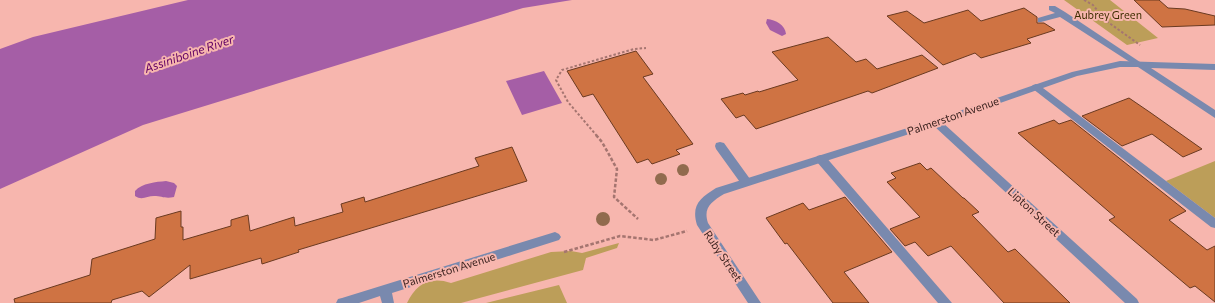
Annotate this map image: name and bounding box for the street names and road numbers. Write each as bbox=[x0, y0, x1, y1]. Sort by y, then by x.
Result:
street label: Palmerston Avenue bbox=[905, 94, 1001, 137]
street label: Lipton Street bbox=[1006, 184, 1063, 239]
street label: Ruby Street bbox=[702, 228, 745, 284]
street label: Palmerston Avenue bbox=[401, 249, 497, 290]

